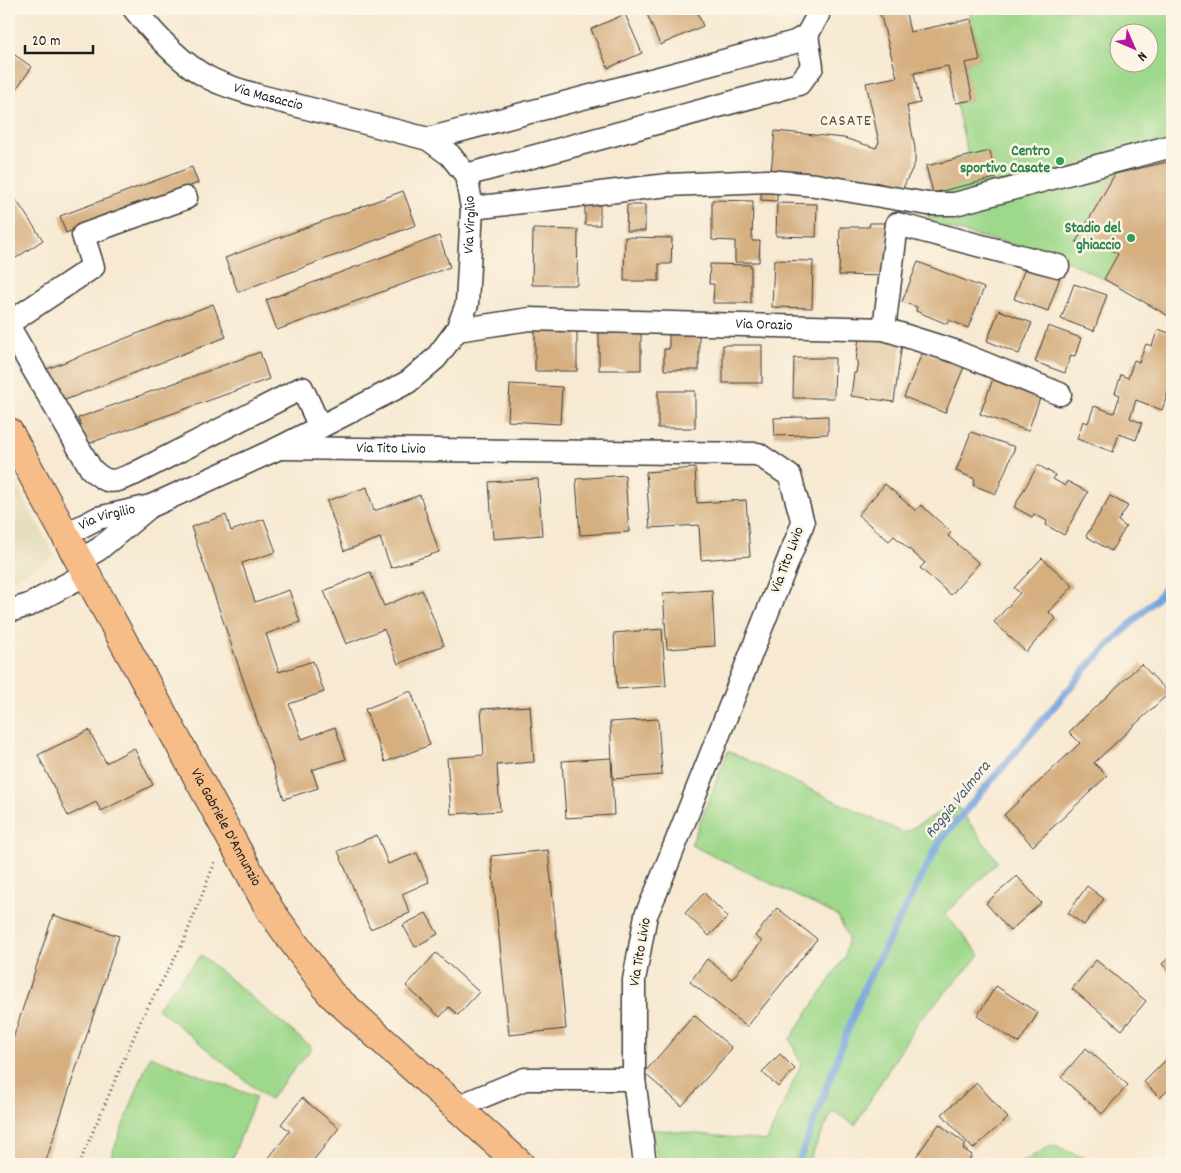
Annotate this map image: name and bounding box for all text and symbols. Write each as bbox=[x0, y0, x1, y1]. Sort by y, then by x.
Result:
scale bar bbox=[25, 22, 92, 54]
north arrow bbox=[1108, 22, 1158, 72]
text: 20 m bbox=[32, 31, 60, 53]
text: N bbox=[1132, 46, 1151, 65]
street label: Via Masaccio bbox=[230, 78, 305, 118]
district label: CASATE bbox=[820, 110, 872, 133]
place label: Centro sportivo Casate bbox=[960, 141, 1050, 180]
marker: Centro sportivo Casate bbox=[1054, 155, 1066, 167]
street label: Via Virgilio bbox=[459, 194, 483, 254]
place label: Stadio del ghiaccio bbox=[1065, 218, 1121, 257]
marker: Stadio del ghiaccio bbox=[1125, 232, 1137, 244]
street label: Via Orazio bbox=[735, 314, 793, 337]
street label: Via Tito Livio bbox=[356, 438, 426, 461]
street label: Via Virgilio bbox=[75, 499, 138, 537]
street label: Via Tito Livio bbox=[765, 523, 811, 596]
water label: Roggia Valmora bbox=[920, 755, 997, 844]
street label: Via Gabriele D'Annunzio bbox=[184, 765, 266, 891]
street label: Via Tito Livio bbox=[624, 916, 658, 988]

